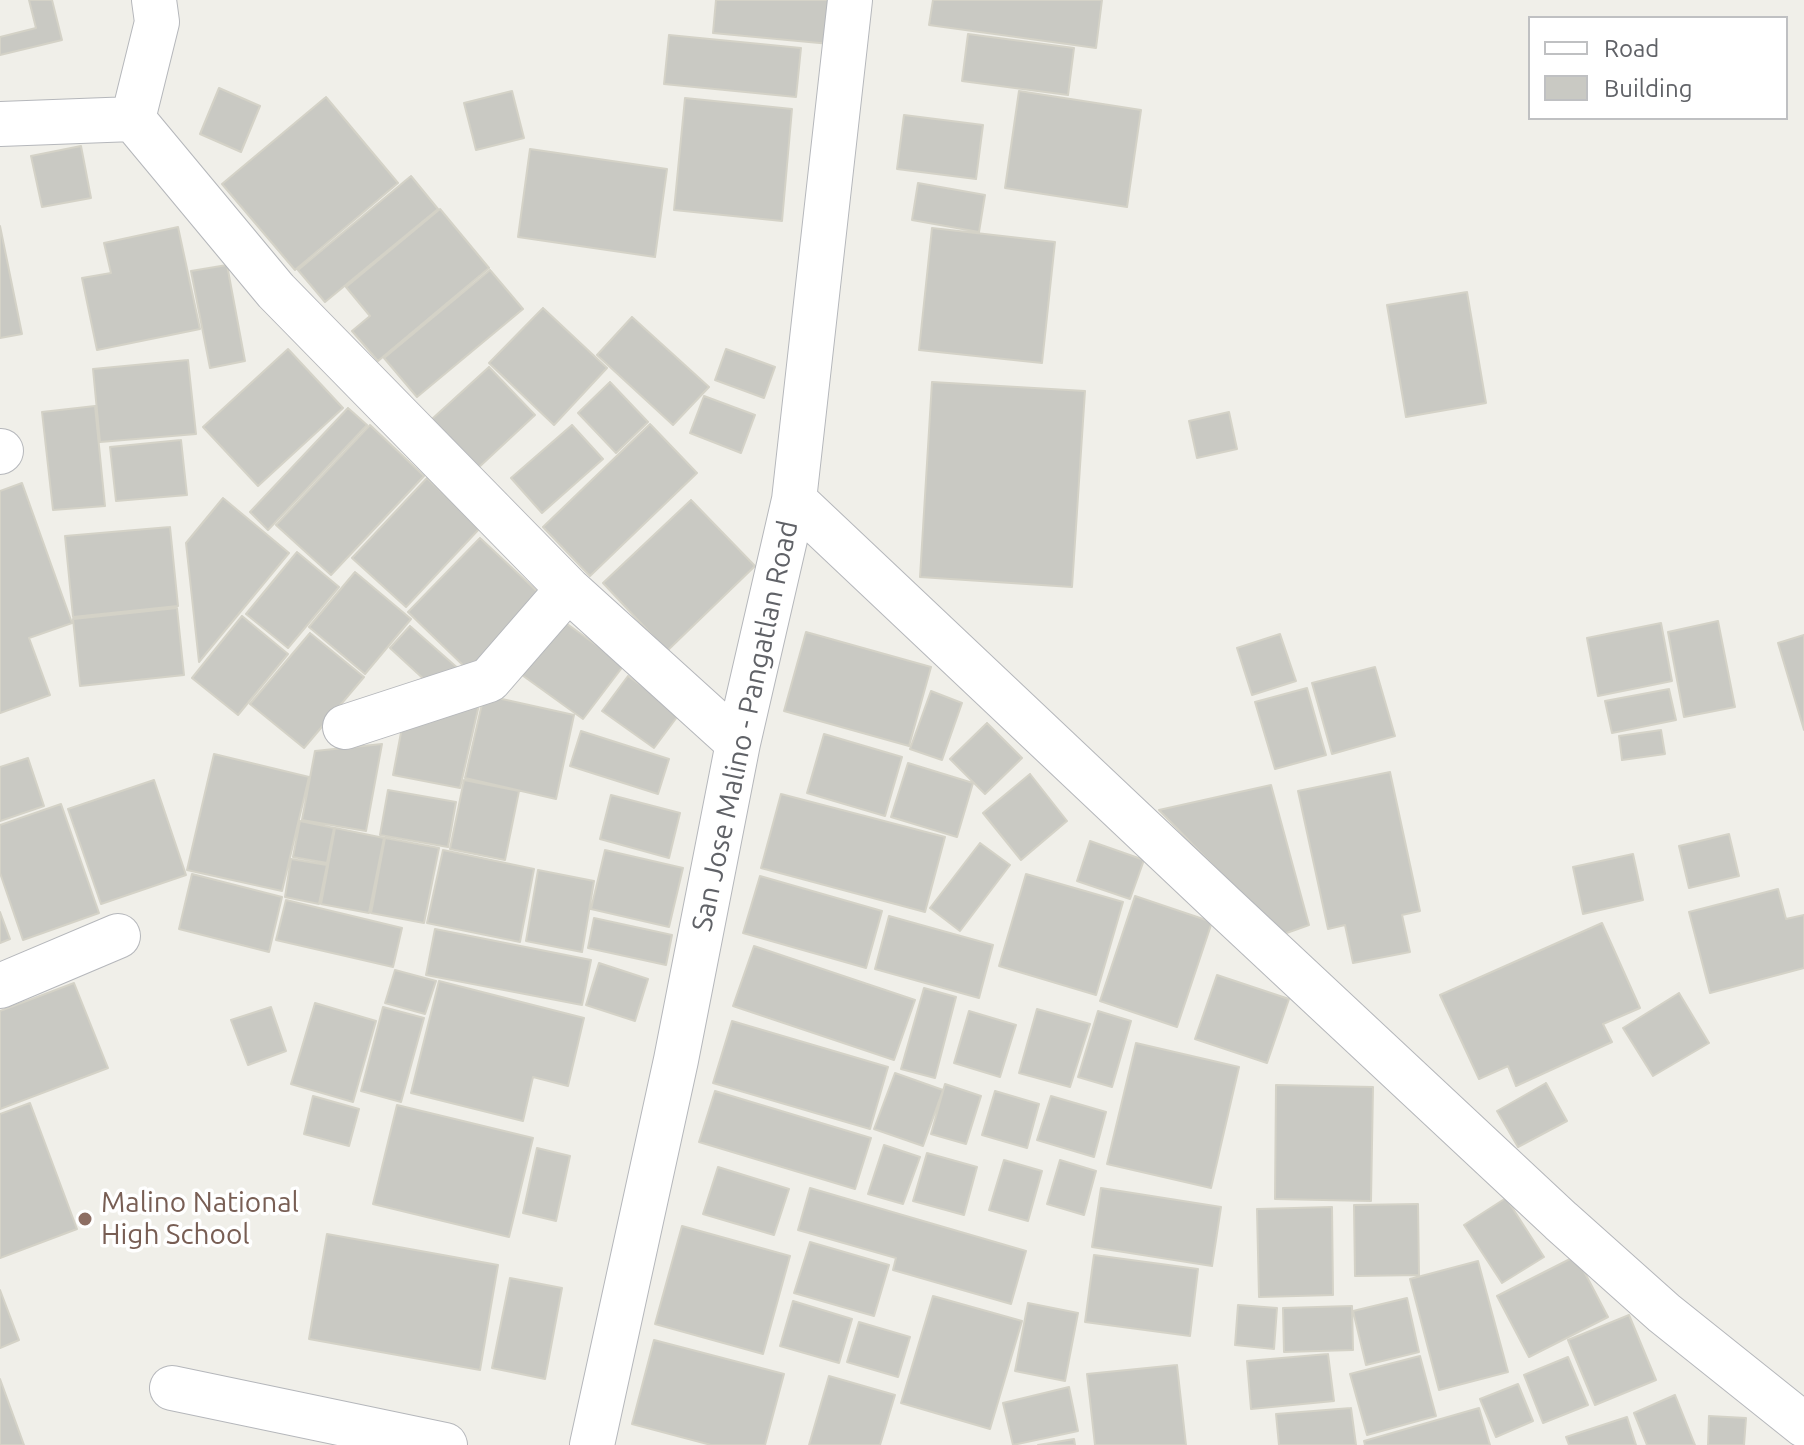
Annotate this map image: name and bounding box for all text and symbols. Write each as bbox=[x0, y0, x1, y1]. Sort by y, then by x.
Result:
legend bbox=[1528, 16, 1788, 120]
text: Road bbox=[1604, 35, 1659, 62]
text: Building bbox=[1604, 75, 1692, 102]
street label: San Jose Malino - Pangatlan Road bbox=[685, 518, 805, 934]
place label: Malino National High School bbox=[101, 1186, 299, 1252]
marker: Malino National High School bbox=[76, 1210, 94, 1228]

